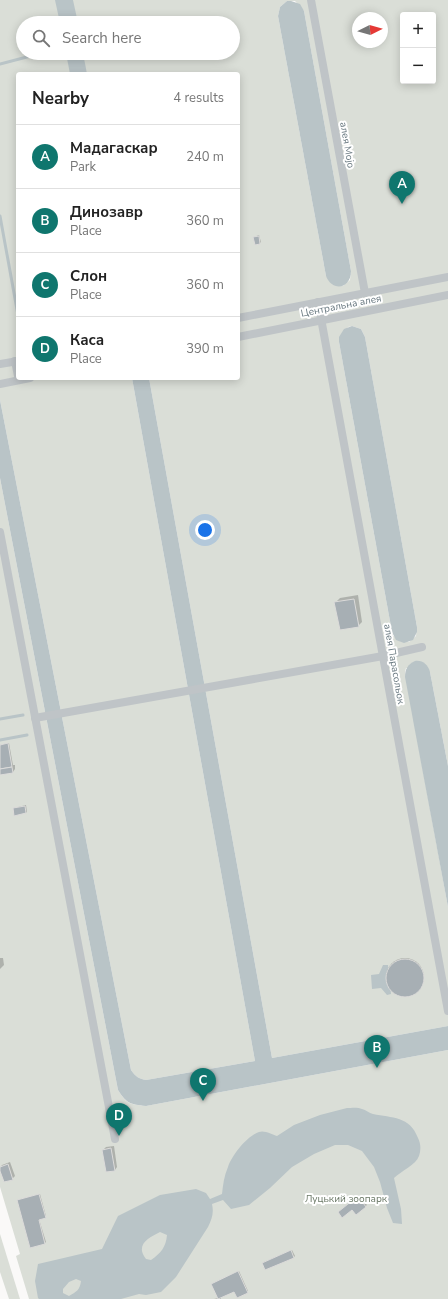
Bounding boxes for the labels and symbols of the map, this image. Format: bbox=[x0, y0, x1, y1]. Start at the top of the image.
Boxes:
north arrow bbox=[352, 12, 388, 48]
street label: алея Mojo bbox=[336, 121, 358, 170]
pin: A bbox=[389, 171, 415, 204]
street label: Центральна алея bbox=[299, 291, 383, 321]
your location bbox=[195, 520, 215, 540]
street label: алея Парасольок bbox=[380, 623, 408, 706]
pin: B bbox=[364, 1035, 390, 1068]
pin: C bbox=[190, 1068, 216, 1101]
pin: D bbox=[106, 1103, 132, 1136]
park label: Луцький зоопарк bbox=[305, 1192, 388, 1206]

